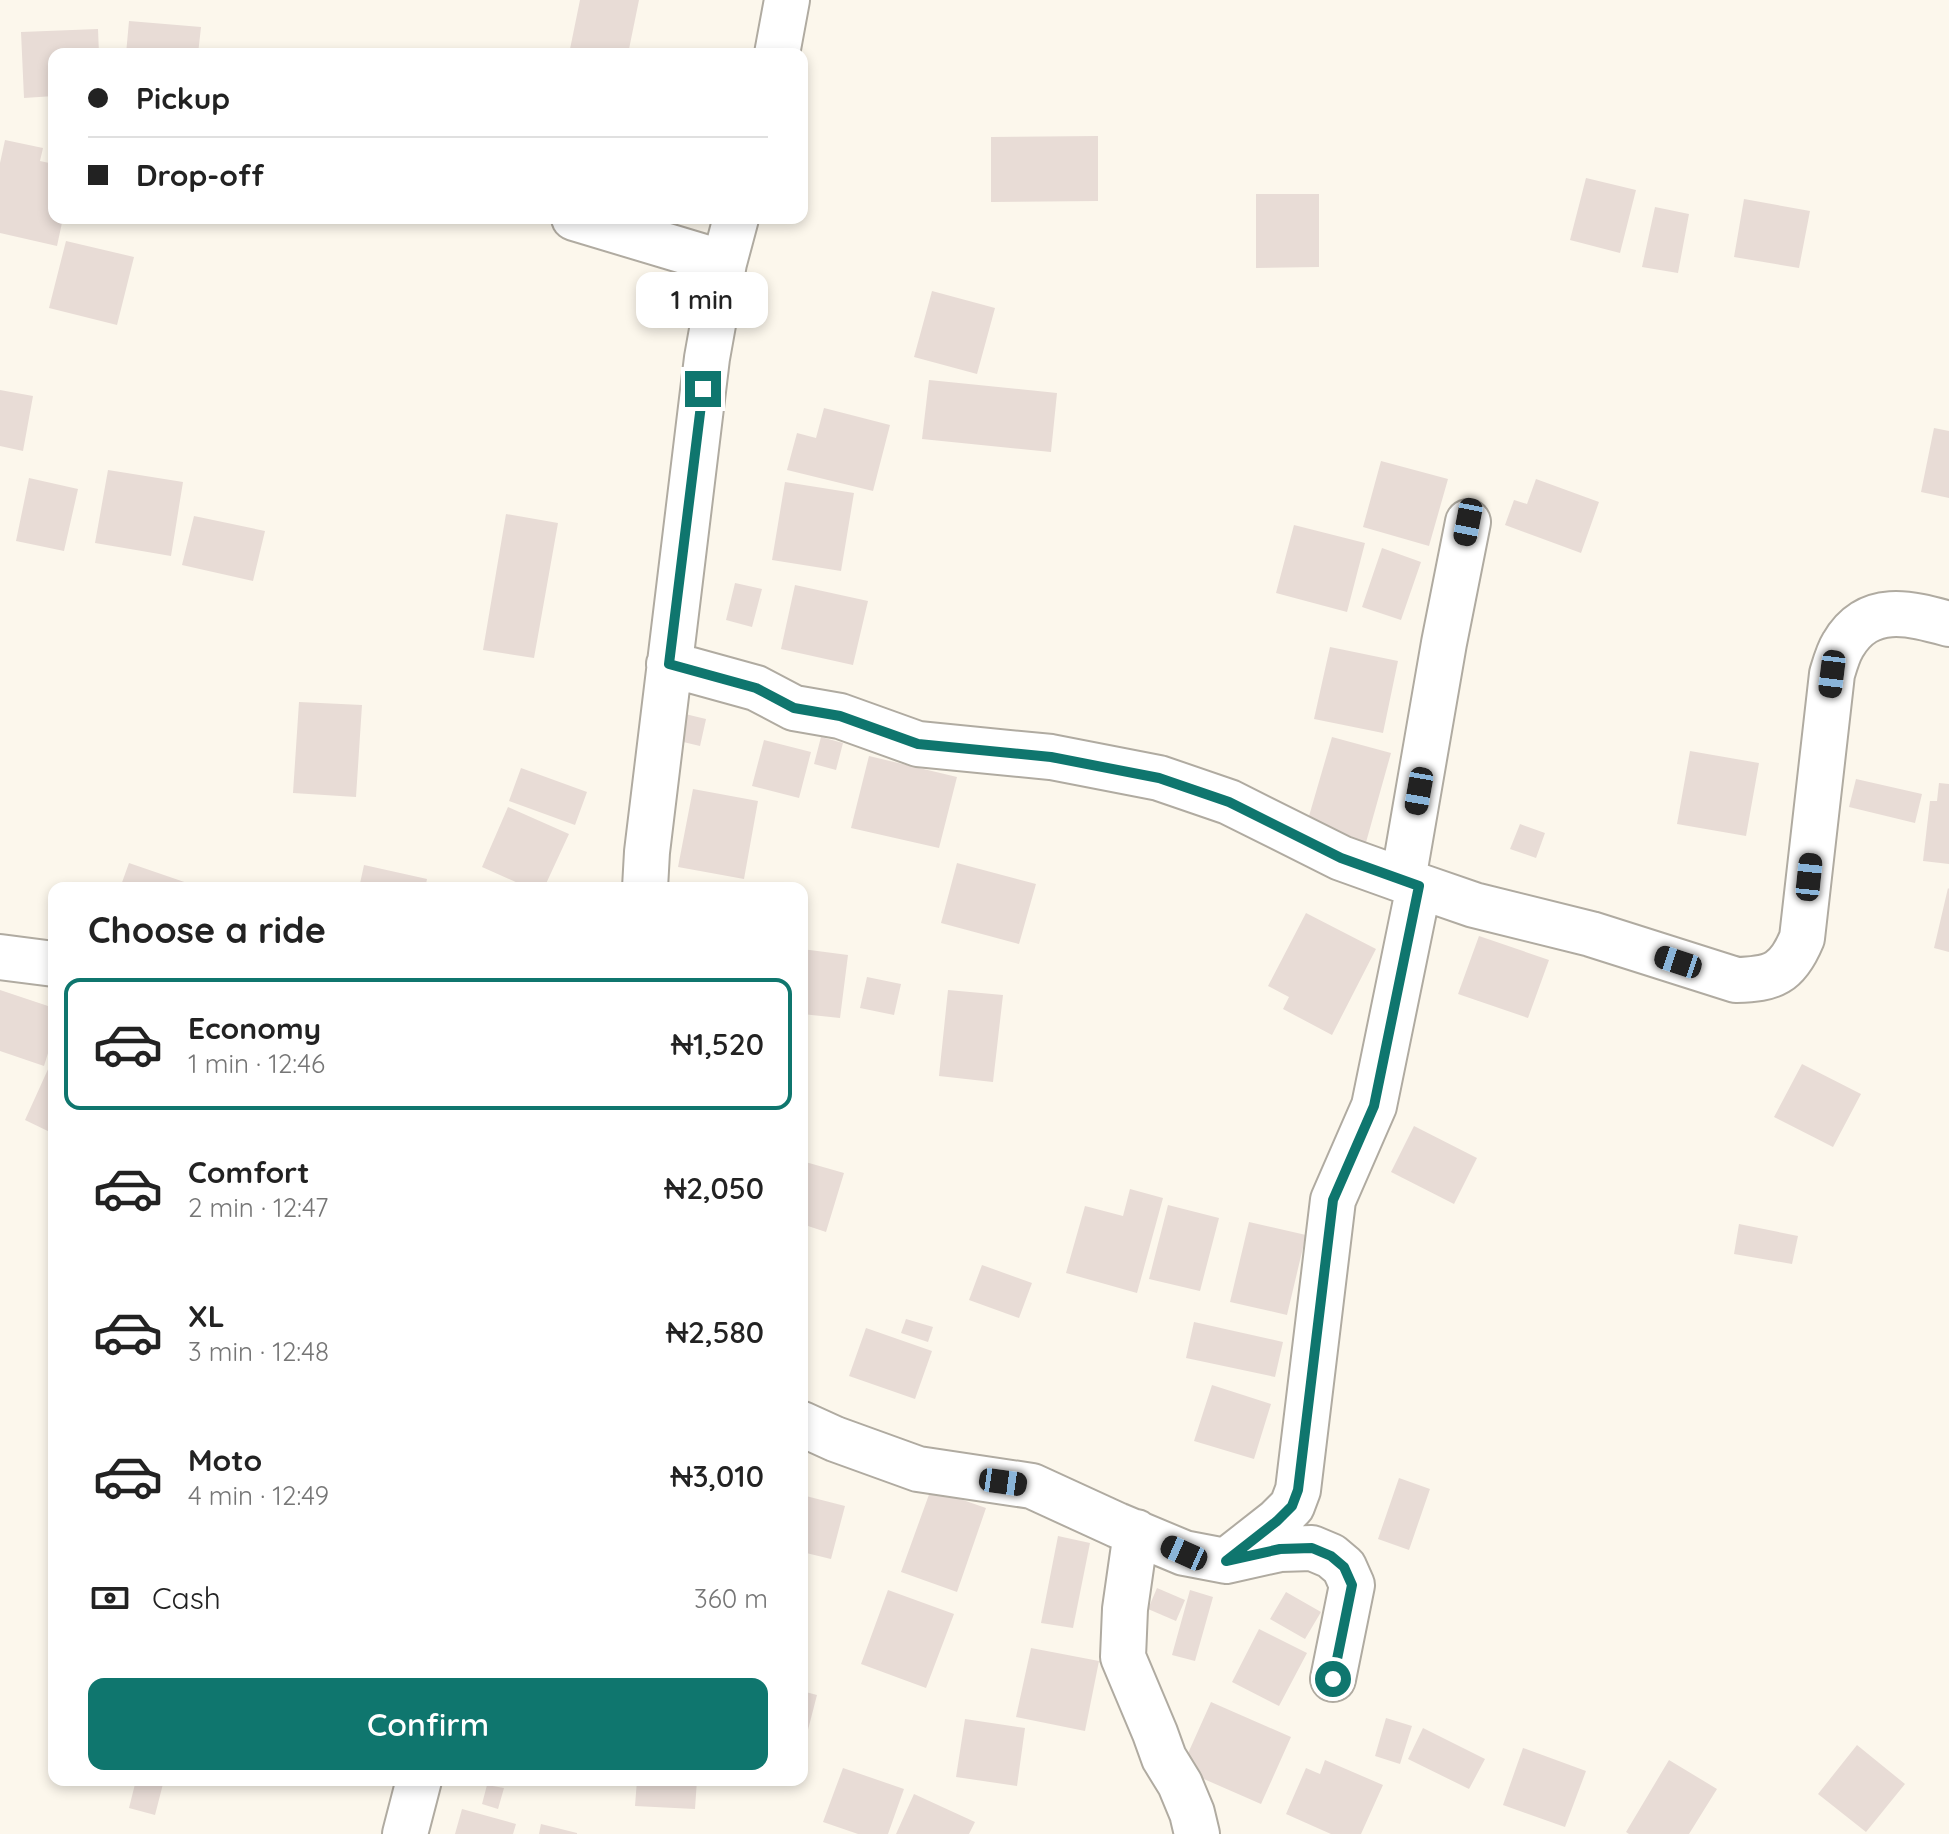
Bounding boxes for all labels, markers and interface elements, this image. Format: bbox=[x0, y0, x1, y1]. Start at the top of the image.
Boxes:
text: Pickup bbox=[136, 79, 230, 117]
text: Drop-off bbox=[136, 156, 264, 194]
callout: 1 min bbox=[637, 273, 769, 329]
text: 1 min bbox=[671, 283, 733, 316]
route end bbox=[685, 371, 721, 407]
car bbox=[1452, 496, 1484, 548]
car bbox=[1817, 649, 1847, 699]
car bbox=[1403, 765, 1435, 817]
car bbox=[1795, 852, 1823, 902]
text: Choose a ride bbox=[88, 907, 326, 952]
car bbox=[1651, 943, 1705, 981]
icon: car bbox=[92, 1008, 164, 1080]
text: Economy bbox=[188, 1009, 321, 1047]
text: ₦1,520 bbox=[671, 1025, 764, 1063]
text: 1 min · 12:46 bbox=[188, 1047, 325, 1080]
icon: car bbox=[92, 1152, 164, 1224]
text: Comfort bbox=[188, 1153, 309, 1191]
text: ₦2,050 bbox=[664, 1169, 764, 1207]
text: 2 min · 12:47 bbox=[188, 1191, 328, 1224]
icon: car bbox=[92, 1296, 164, 1368]
text: XL bbox=[188, 1297, 225, 1335]
text: ₦2,580 bbox=[666, 1313, 764, 1351]
text: 3 min · 12:48 bbox=[188, 1335, 329, 1368]
icon: car bbox=[92, 1440, 164, 1512]
text: Moto bbox=[188, 1441, 262, 1479]
text: ₦3,010 bbox=[671, 1457, 764, 1495]
car bbox=[978, 1467, 1028, 1497]
text: 4 min · 12:49 bbox=[188, 1479, 329, 1512]
car bbox=[1157, 1532, 1211, 1574]
icon: cash bbox=[88, 1576, 132, 1620]
text: Cash bbox=[152, 1579, 221, 1617]
text: 360 m bbox=[694, 1582, 768, 1615]
route start bbox=[1315, 1661, 1351, 1697]
button: Confirm bbox=[88, 1678, 768, 1770]

